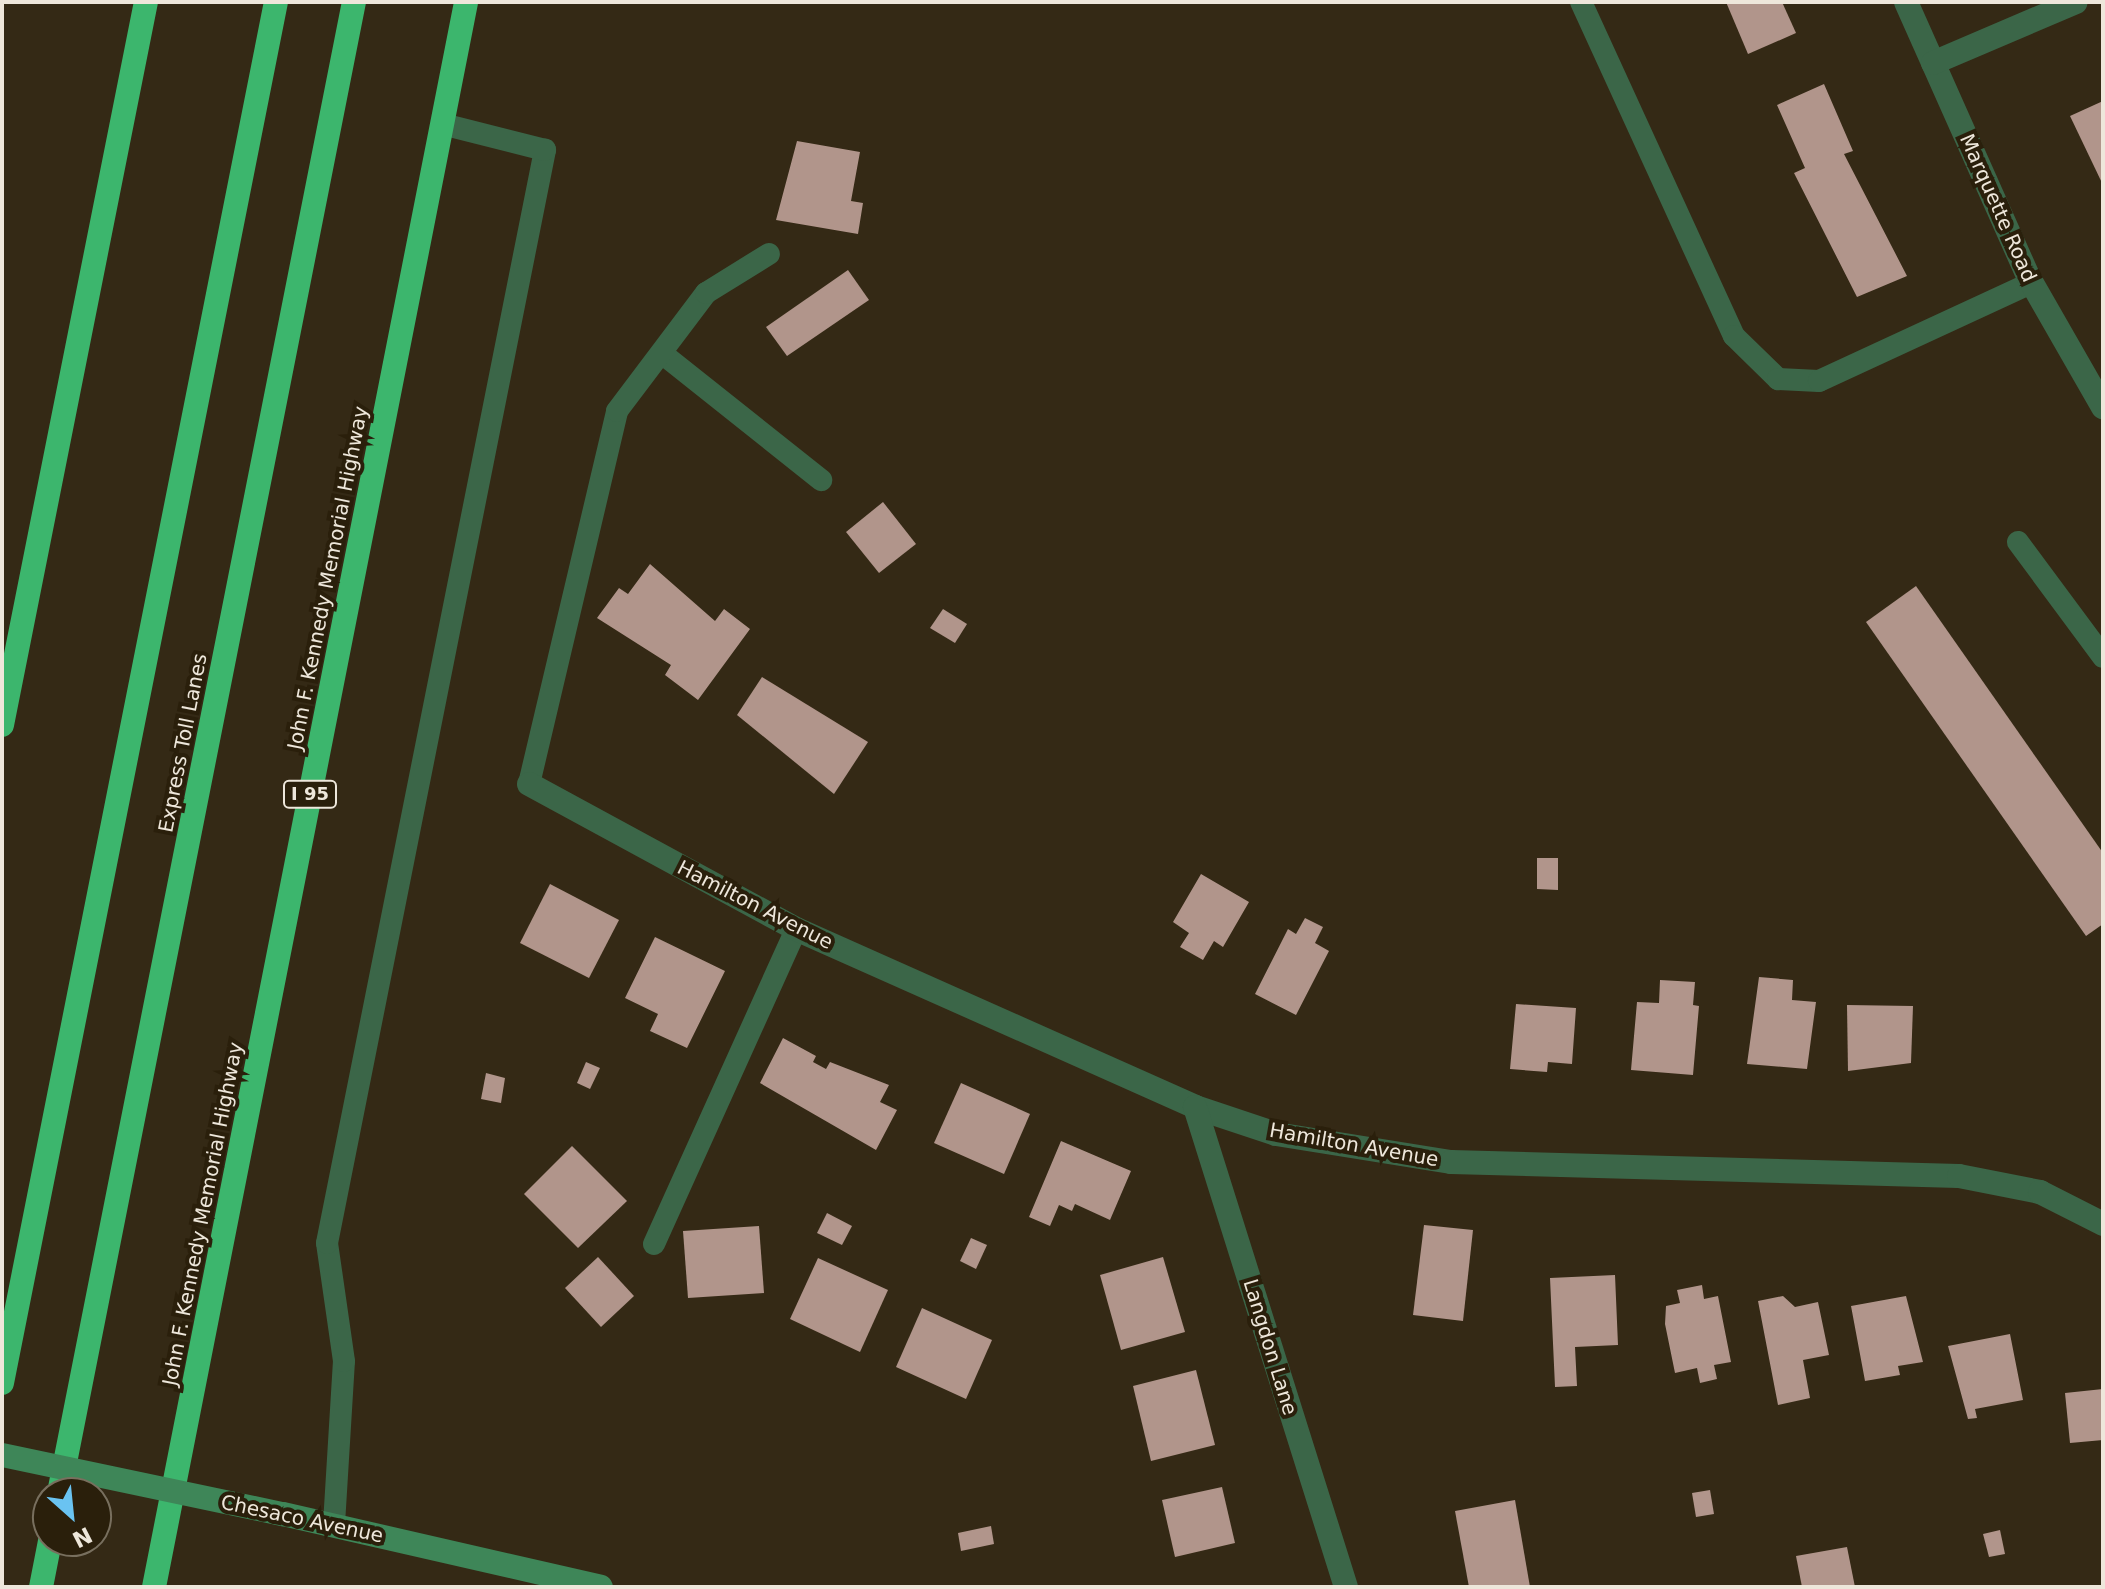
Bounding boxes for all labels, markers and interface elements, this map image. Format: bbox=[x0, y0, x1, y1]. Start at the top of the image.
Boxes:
street label: Marquette Road bbox=[1955, 130, 2041, 286]
street label: John F. Kennedy Memorial Highway bbox=[283, 404, 373, 752]
street label: Express Toll Lanes bbox=[154, 651, 212, 835]
road number: I 95 bbox=[282, 780, 338, 808]
street label: Hamilton Avenue bbox=[673, 855, 837, 955]
street label: John F. Kennedy Memorial Highway bbox=[158, 1040, 248, 1388]
street label: Hamilton Avenue bbox=[1268, 1118, 1440, 1172]
street label: Langdon Lane bbox=[1238, 1276, 1302, 1418]
north arrow bbox=[32, 1477, 112, 1557]
street label: Chesaco Avenue bbox=[219, 1490, 385, 1548]
text: N bbox=[68, 1522, 96, 1552]

